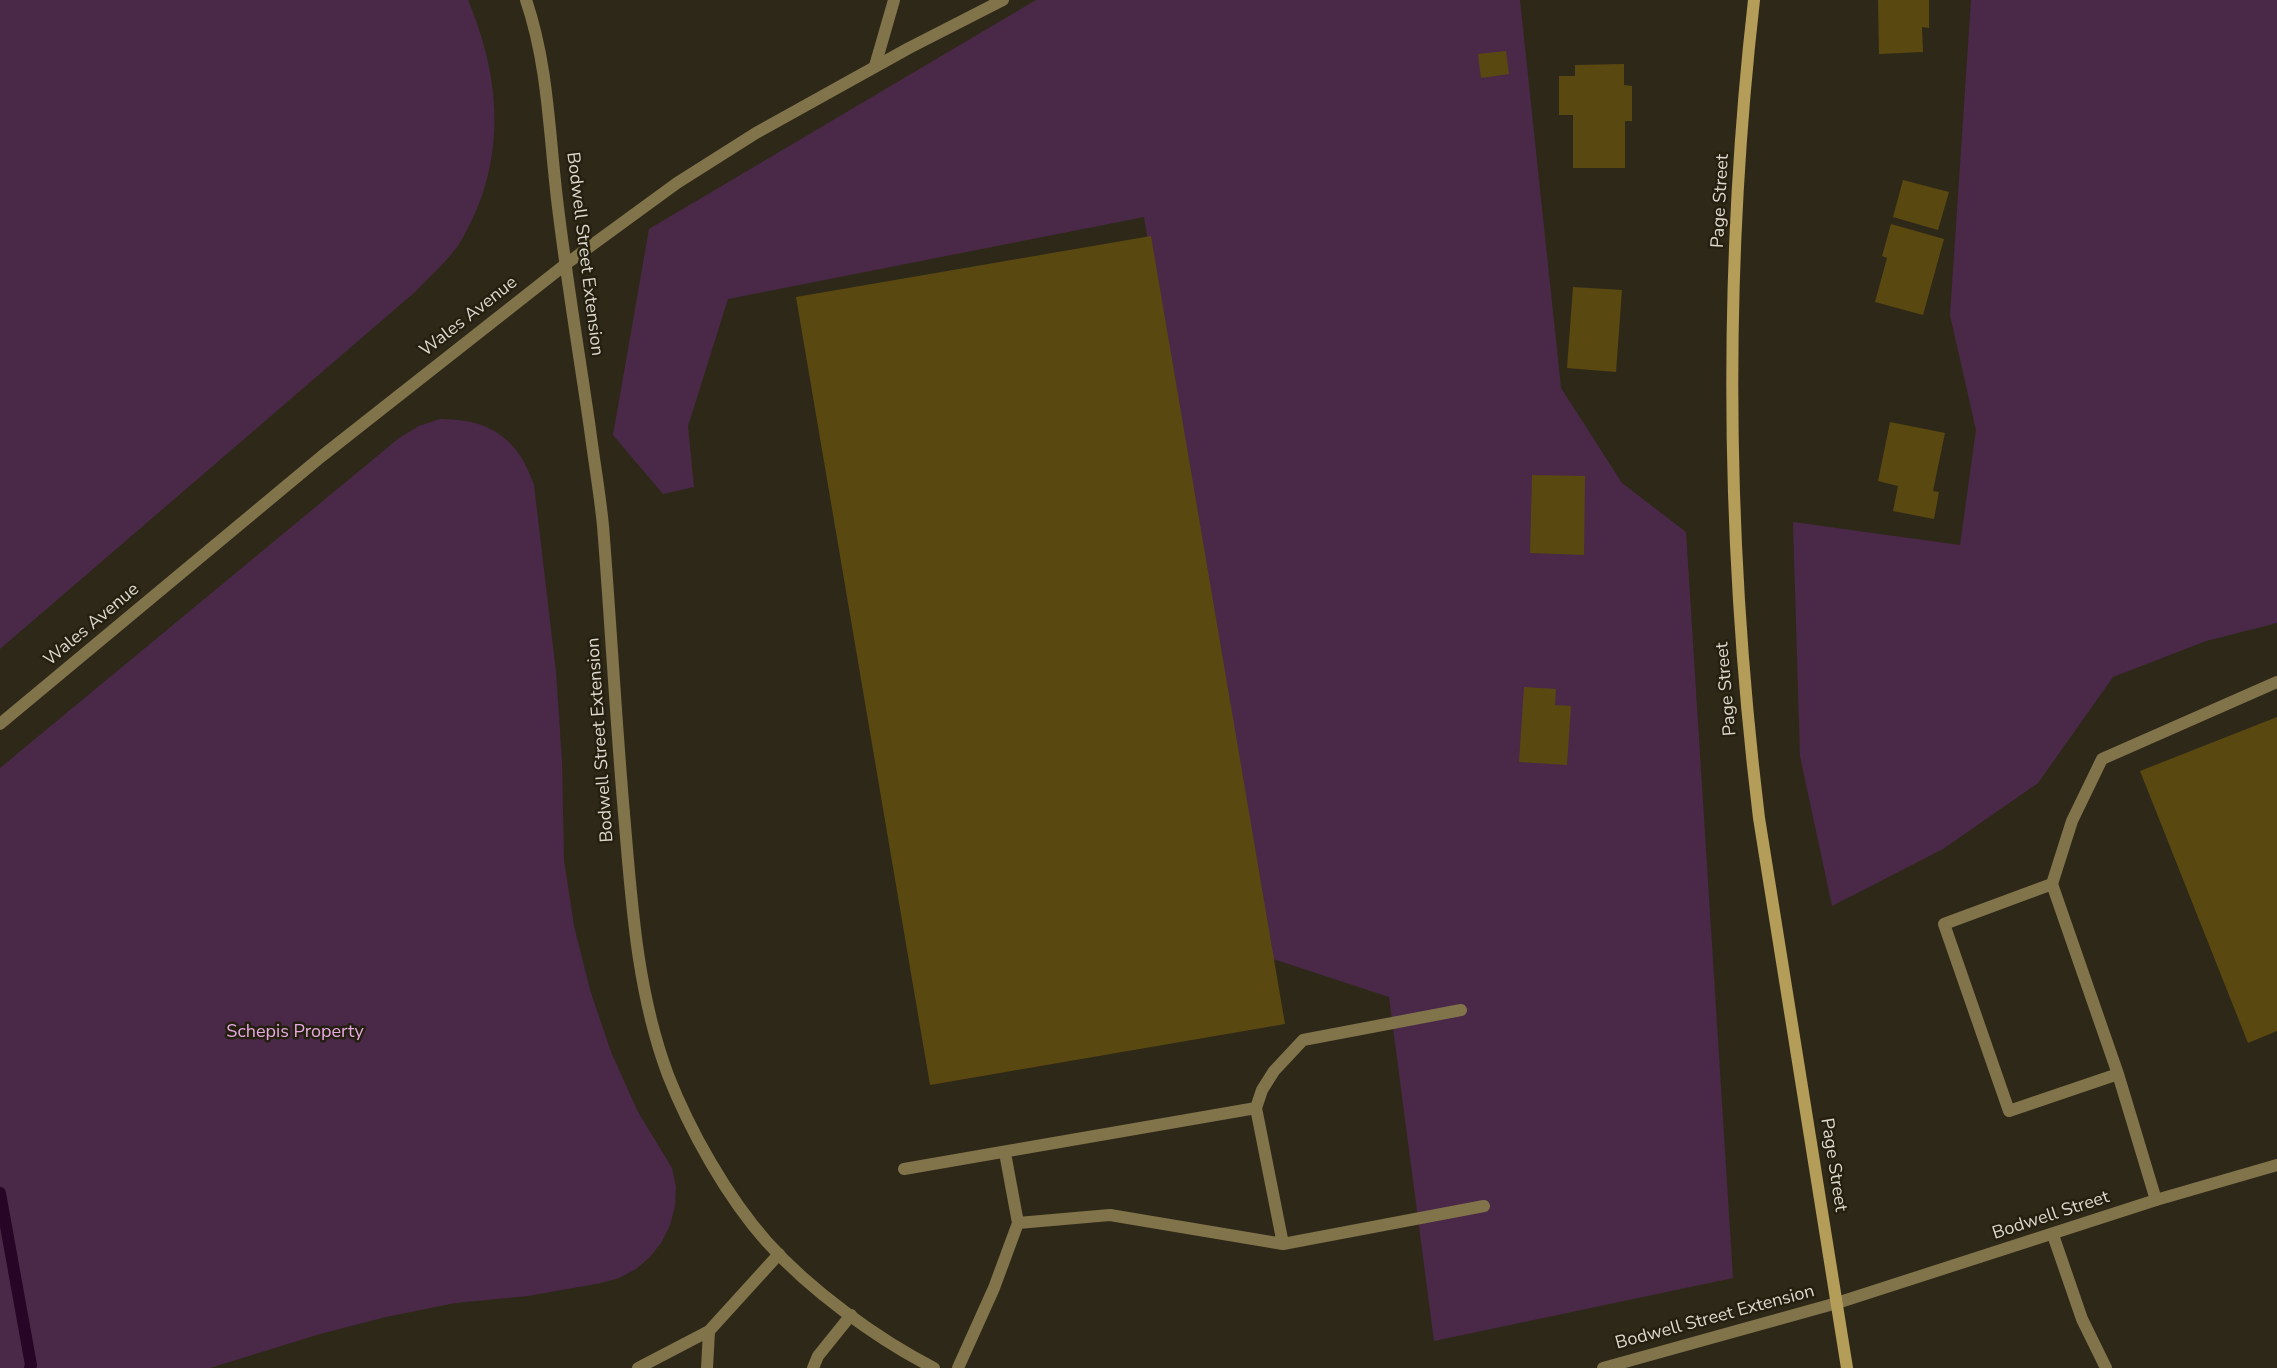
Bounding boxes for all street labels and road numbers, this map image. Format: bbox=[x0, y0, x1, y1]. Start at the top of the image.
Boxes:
street label: Bodwell Street Extension bbox=[561, 151, 607, 357]
street label: Page Street bbox=[1708, 153, 1734, 249]
street label: Wales Avenue bbox=[416, 272, 522, 362]
street label: Wales Avenue bbox=[40, 579, 144, 671]
street label: Bodwell Street Extension bbox=[583, 637, 619, 843]
street label: Page Street bbox=[1712, 641, 1742, 737]
street label: Page Street bbox=[1815, 1117, 1851, 1213]
street label: Bodwell Street bbox=[1990, 1187, 2112, 1245]
street label: Bodwell Street Extension bbox=[1613, 1281, 1817, 1355]

